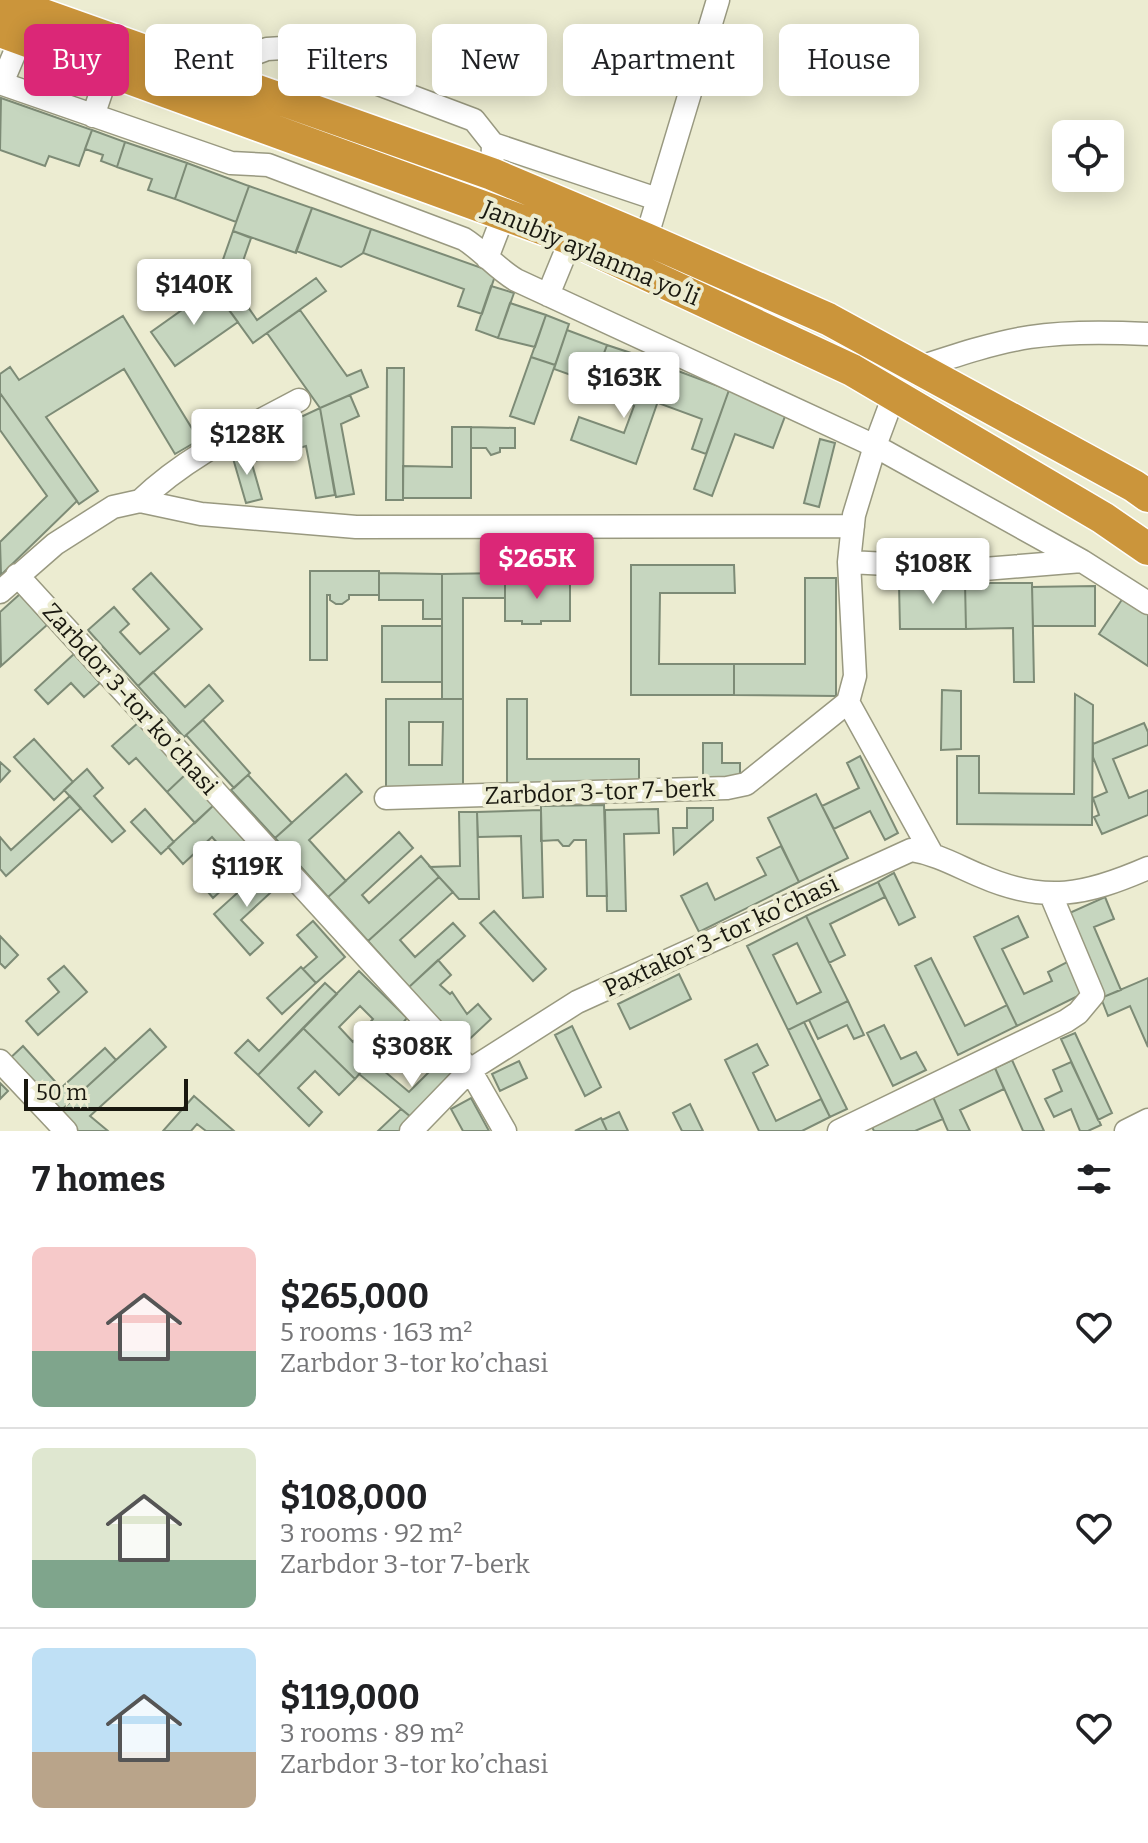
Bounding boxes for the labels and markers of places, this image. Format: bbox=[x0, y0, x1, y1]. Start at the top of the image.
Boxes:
pin: $140K bbox=[138, 259, 250, 327]
pin: $163K bbox=[568, 352, 680, 420]
pin: $128K bbox=[191, 409, 303, 477]
pin: $265K bbox=[481, 533, 593, 601]
pin: $108K bbox=[877, 538, 989, 606]
pin: $119K bbox=[191, 841, 303, 909]
pin: $308K bbox=[356, 1021, 468, 1089]

